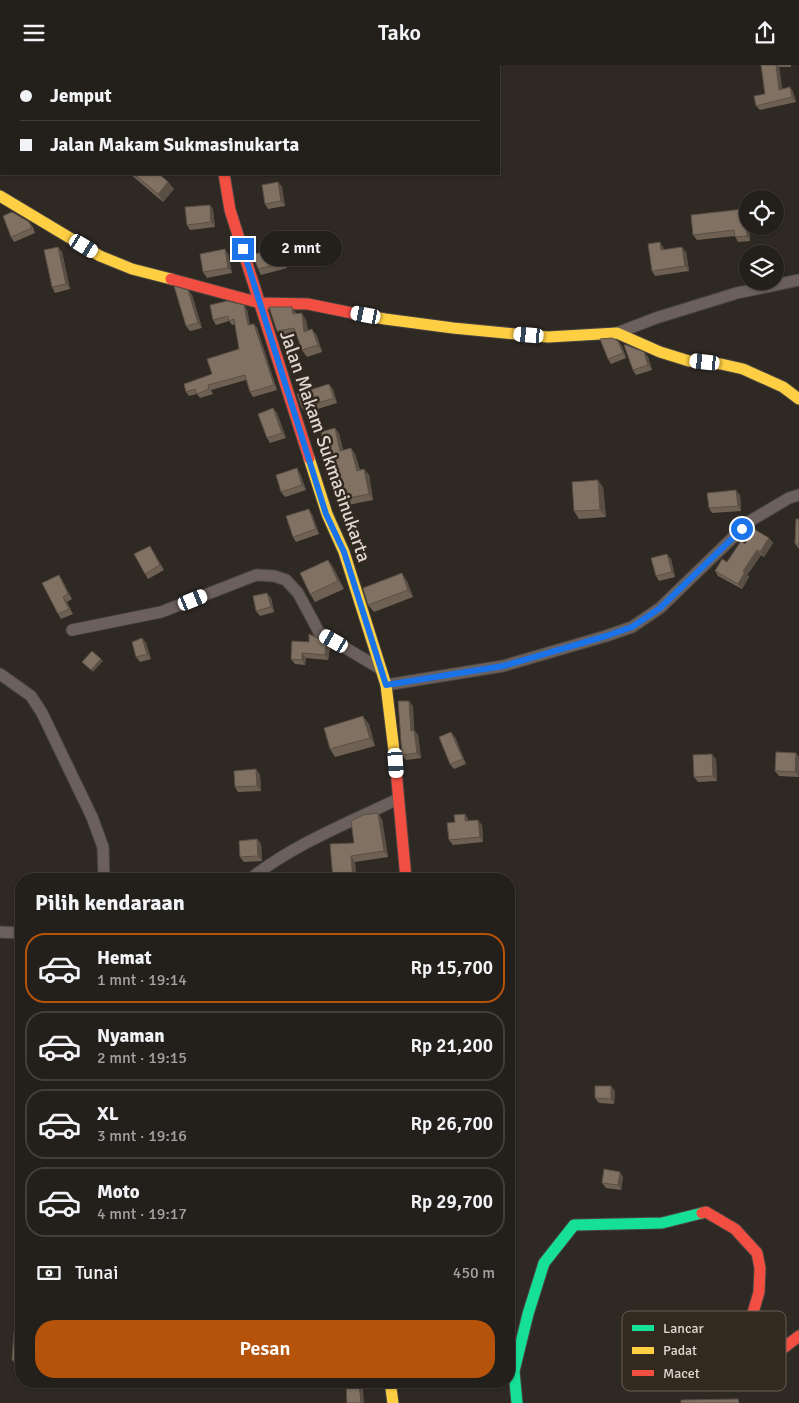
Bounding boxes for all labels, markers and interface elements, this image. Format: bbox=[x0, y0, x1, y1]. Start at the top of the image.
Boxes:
icon: menu bbox=[20, 19, 48, 47]
text: Tako bbox=[378, 19, 421, 46]
icon: share bbox=[751, 19, 779, 47]
text: Jemput bbox=[50, 84, 112, 108]
text: Jalan Makam Sukmasinukarta bbox=[50, 133, 299, 157]
map controls bbox=[739, 190, 784, 290]
button: locate bbox=[739, 190, 784, 235]
callout: 2 mnt bbox=[260, 231, 343, 267]
car bbox=[67, 232, 100, 260]
route end bbox=[232, 238, 254, 260]
text: 2 mnt bbox=[281, 238, 321, 258]
button: layers bbox=[739, 245, 784, 290]
car bbox=[349, 305, 382, 325]
car bbox=[513, 326, 544, 344]
street label: Jalan Makam Sukmasinukarta bbox=[274, 327, 376, 565]
car bbox=[689, 353, 720, 371]
route start bbox=[731, 518, 753, 540]
car bbox=[176, 587, 209, 613]
car bbox=[317, 627, 350, 655]
car bbox=[387, 748, 404, 778]
text: Pilih kendaraan bbox=[35, 889, 185, 916]
icon: car bbox=[37, 946, 82, 991]
text: Hemat bbox=[97, 946, 152, 970]
text: Rp 15,700 bbox=[410, 956, 493, 980]
text: 1 mnt · 19:14 bbox=[97, 970, 187, 990]
icon: car bbox=[37, 1024, 82, 1069]
text: Nyaman bbox=[97, 1024, 165, 1048]
text: Rp 21,200 bbox=[410, 1034, 493, 1058]
text: 2 mnt · 19:15 bbox=[97, 1048, 187, 1068]
icon: car bbox=[37, 1102, 82, 1147]
text: XL bbox=[97, 1102, 119, 1126]
text: Rp 26,700 bbox=[410, 1112, 493, 1136]
text: 3 mnt · 19:16 bbox=[97, 1126, 187, 1146]
icon: car bbox=[37, 1180, 82, 1225]
text: Moto bbox=[97, 1180, 140, 1204]
text: Rp 29,700 bbox=[410, 1190, 493, 1214]
text: 4 mnt · 19:17 bbox=[97, 1204, 187, 1224]
icon: cash bbox=[35, 1259, 63, 1287]
text: Tunai bbox=[75, 1261, 118, 1285]
text: 450 m bbox=[453, 1263, 495, 1283]
legend bbox=[622, 1311, 786, 1391]
button: Pesan bbox=[35, 1320, 495, 1378]
text: Lancar bbox=[663, 1320, 705, 1337]
text: Padat bbox=[663, 1342, 697, 1359]
text: Macet bbox=[663, 1365, 700, 1382]

